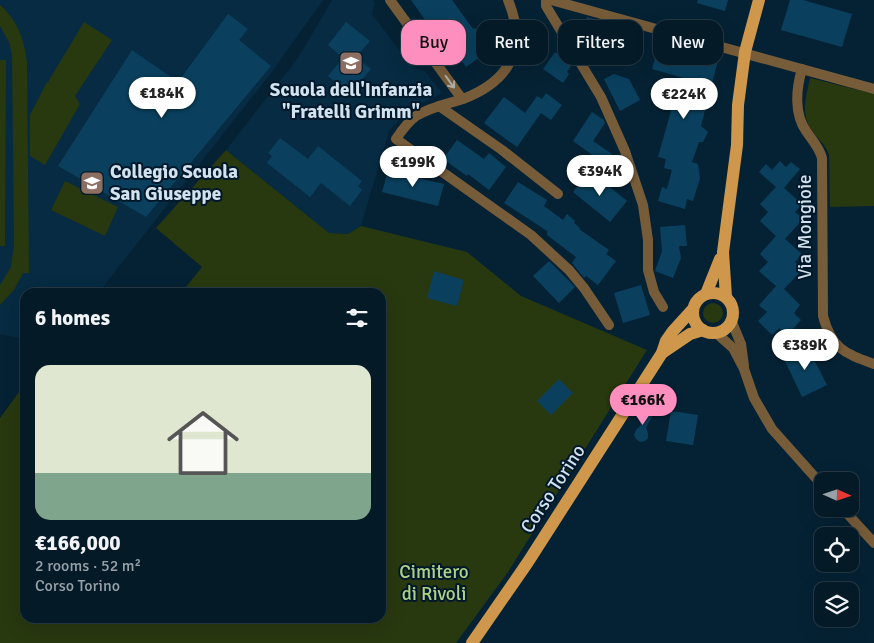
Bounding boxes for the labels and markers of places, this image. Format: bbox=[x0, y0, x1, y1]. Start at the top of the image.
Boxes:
school or university icon: Scuola dell'Infanzia "Fratelli Grimm" bbox=[338, 50, 364, 76]
pin: €184K bbox=[127, 76, 197, 119]
place label: Scuola dell'Infanzia "Fratelli Grimm" bbox=[270, 78, 432, 124]
pin: €224K bbox=[649, 78, 719, 120]
pin: €199K bbox=[378, 146, 448, 188]
pin: €394K bbox=[565, 154, 635, 197]
place label: Collegio Scuola San Giuseppe bbox=[110, 160, 238, 206]
school or university icon: Collegio Scuola San Giuseppe bbox=[79, 170, 105, 196]
pin: €389K bbox=[770, 328, 840, 371]
pin: €166K bbox=[608, 384, 678, 426]

